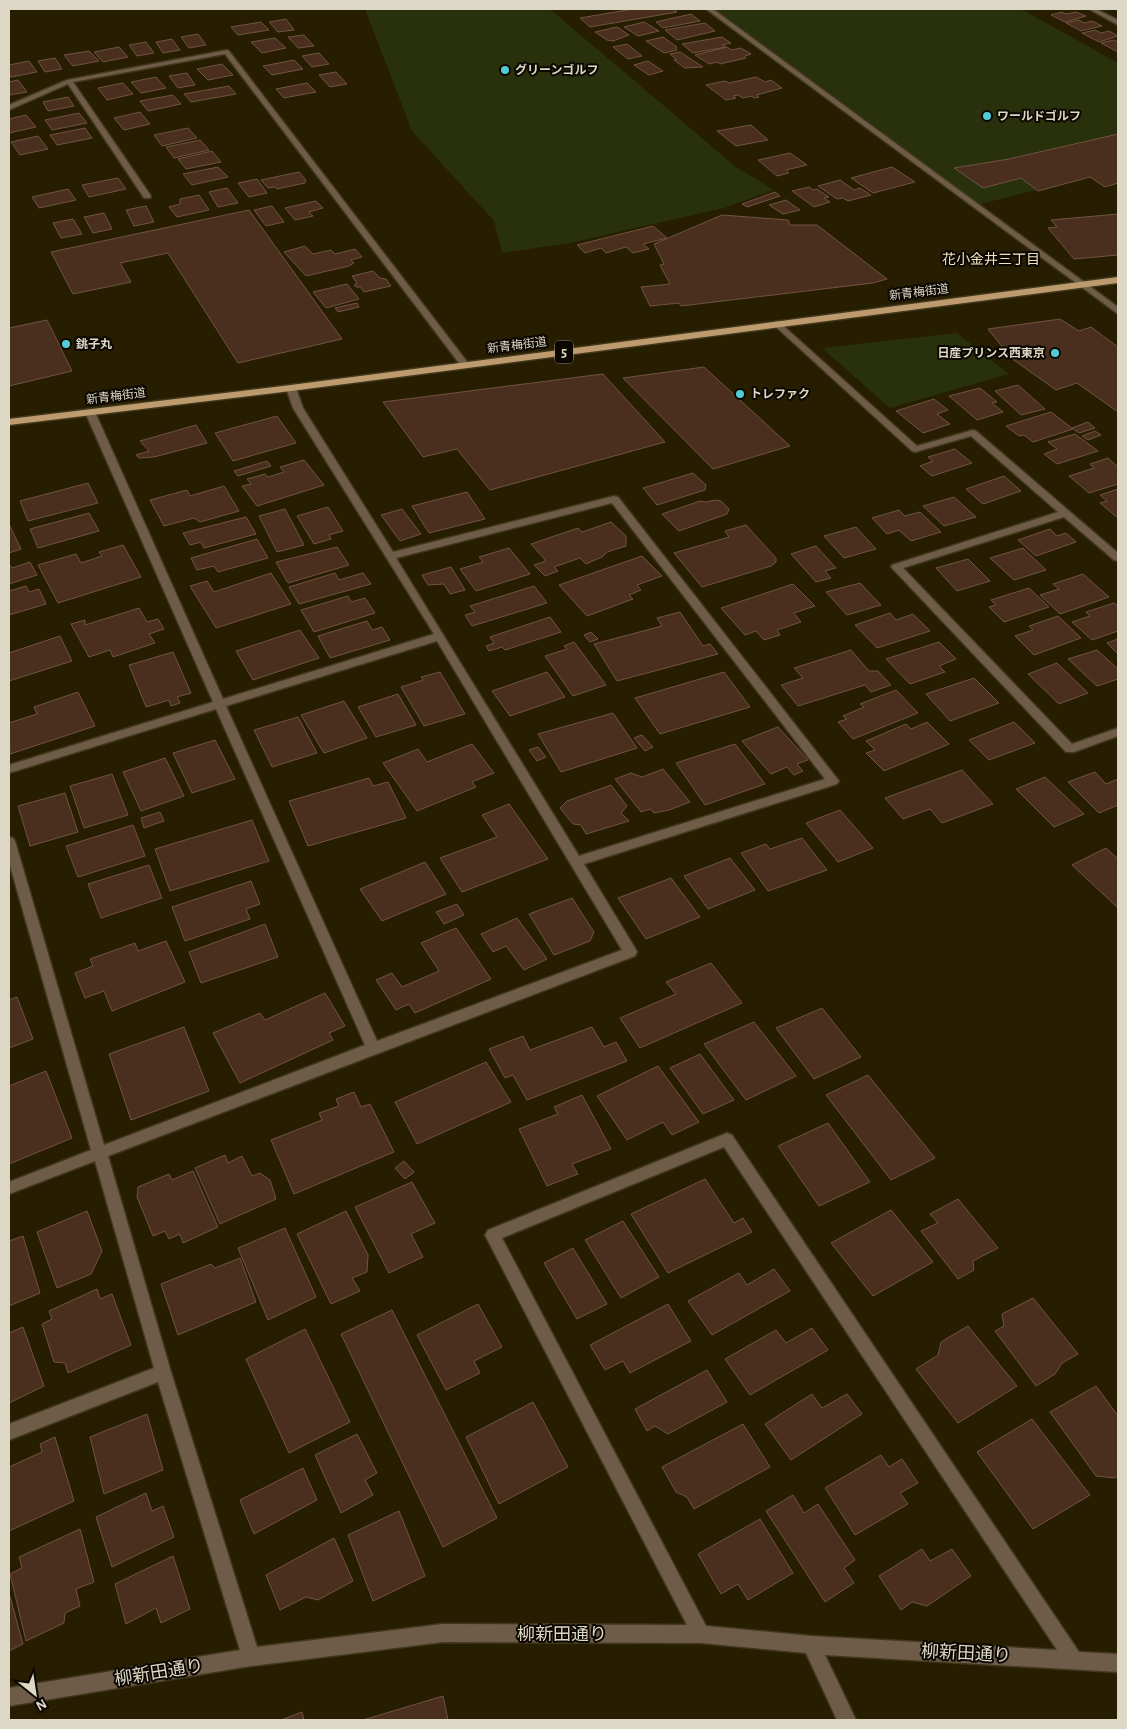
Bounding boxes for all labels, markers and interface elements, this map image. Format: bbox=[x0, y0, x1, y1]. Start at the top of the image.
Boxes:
place label: グリーンゴルフ bbox=[515, 63, 598, 76]
marker: グリーンゴルフ bbox=[499, 64, 511, 76]
place label: ワールドゴルフ bbox=[997, 109, 1081, 122]
marker: ワールドゴルフ bbox=[981, 110, 993, 122]
district label: 花小金井三丁目 bbox=[942, 251, 1040, 267]
street label: 新青梅街道 bbox=[888, 281, 950, 302]
street label: 新青梅街道 bbox=[486, 334, 548, 355]
marker: 銚子丸 bbox=[60, 338, 72, 350]
place label: 銚子丸 bbox=[75, 338, 112, 350]
road number: 5 bbox=[555, 341, 573, 364]
place label: 日産プリンス西東京 bbox=[937, 347, 1045, 359]
marker: 日産プリンス西東京 bbox=[1049, 347, 1061, 359]
street label: 新青梅街道 bbox=[85, 385, 147, 406]
marker: トレファク bbox=[734, 388, 746, 400]
place label: トレファク bbox=[750, 388, 810, 400]
street label: 柳新田通り bbox=[517, 1625, 607, 1644]
street label: 柳新田通り bbox=[921, 1642, 1011, 1665]
street label: 柳新田通り bbox=[113, 1656, 205, 1689]
north arrow bbox=[10, 1669, 60, 1719]
text: N bbox=[33, 1696, 49, 1713]

